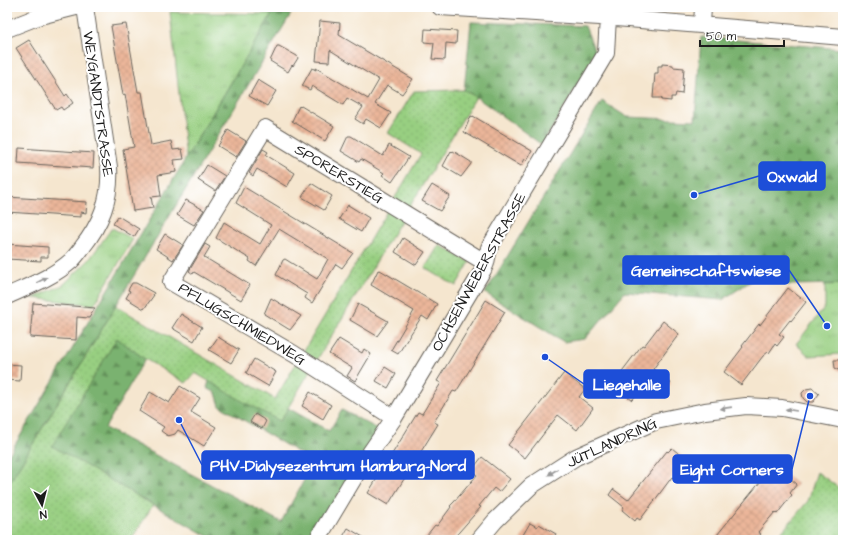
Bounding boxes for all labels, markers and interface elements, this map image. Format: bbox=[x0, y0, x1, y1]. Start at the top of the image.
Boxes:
scale bar bbox=[700, 22, 784, 48]
text: 50 m bbox=[706, 28, 737, 45]
street label: WEYGANDTSTRASSE bbox=[77, 30, 119, 178]
street label: SPORERSTIEG bbox=[291, 139, 388, 209]
callout: Oxwald bbox=[759, 162, 825, 190]
text: Oxwald bbox=[767, 166, 818, 188]
street label: OCHSENWEBERSTRASSE bbox=[427, 189, 531, 355]
callout: Gemeinschaftswiese bbox=[623, 256, 789, 284]
text: Gemeinschaftswiese bbox=[631, 260, 781, 282]
one-way arrow bbox=[36, 276, 48, 283]
street label: PFLUGSCHMIEDWEG bbox=[174, 278, 310, 371]
callout: Liegehalle bbox=[584, 370, 669, 398]
text: Liegehalle bbox=[593, 374, 662, 398]
one-way arrow bbox=[720, 405, 732, 411]
one-way arrow bbox=[785, 407, 797, 413]
street label: JÜTLANDRING bbox=[563, 413, 661, 473]
callout: PHV-Dialysezentrum Hamburg-Nord bbox=[202, 451, 474, 479]
text: PHV-Dialysezentrum Hamburg-Nord bbox=[210, 455, 467, 479]
callout: Eight Corners bbox=[673, 455, 792, 483]
text: Eight Corners bbox=[680, 459, 784, 483]
one-way arrow bbox=[548, 468, 558, 476]
north arrow bbox=[22, 485, 62, 525]
text: N bbox=[39, 507, 47, 522]

